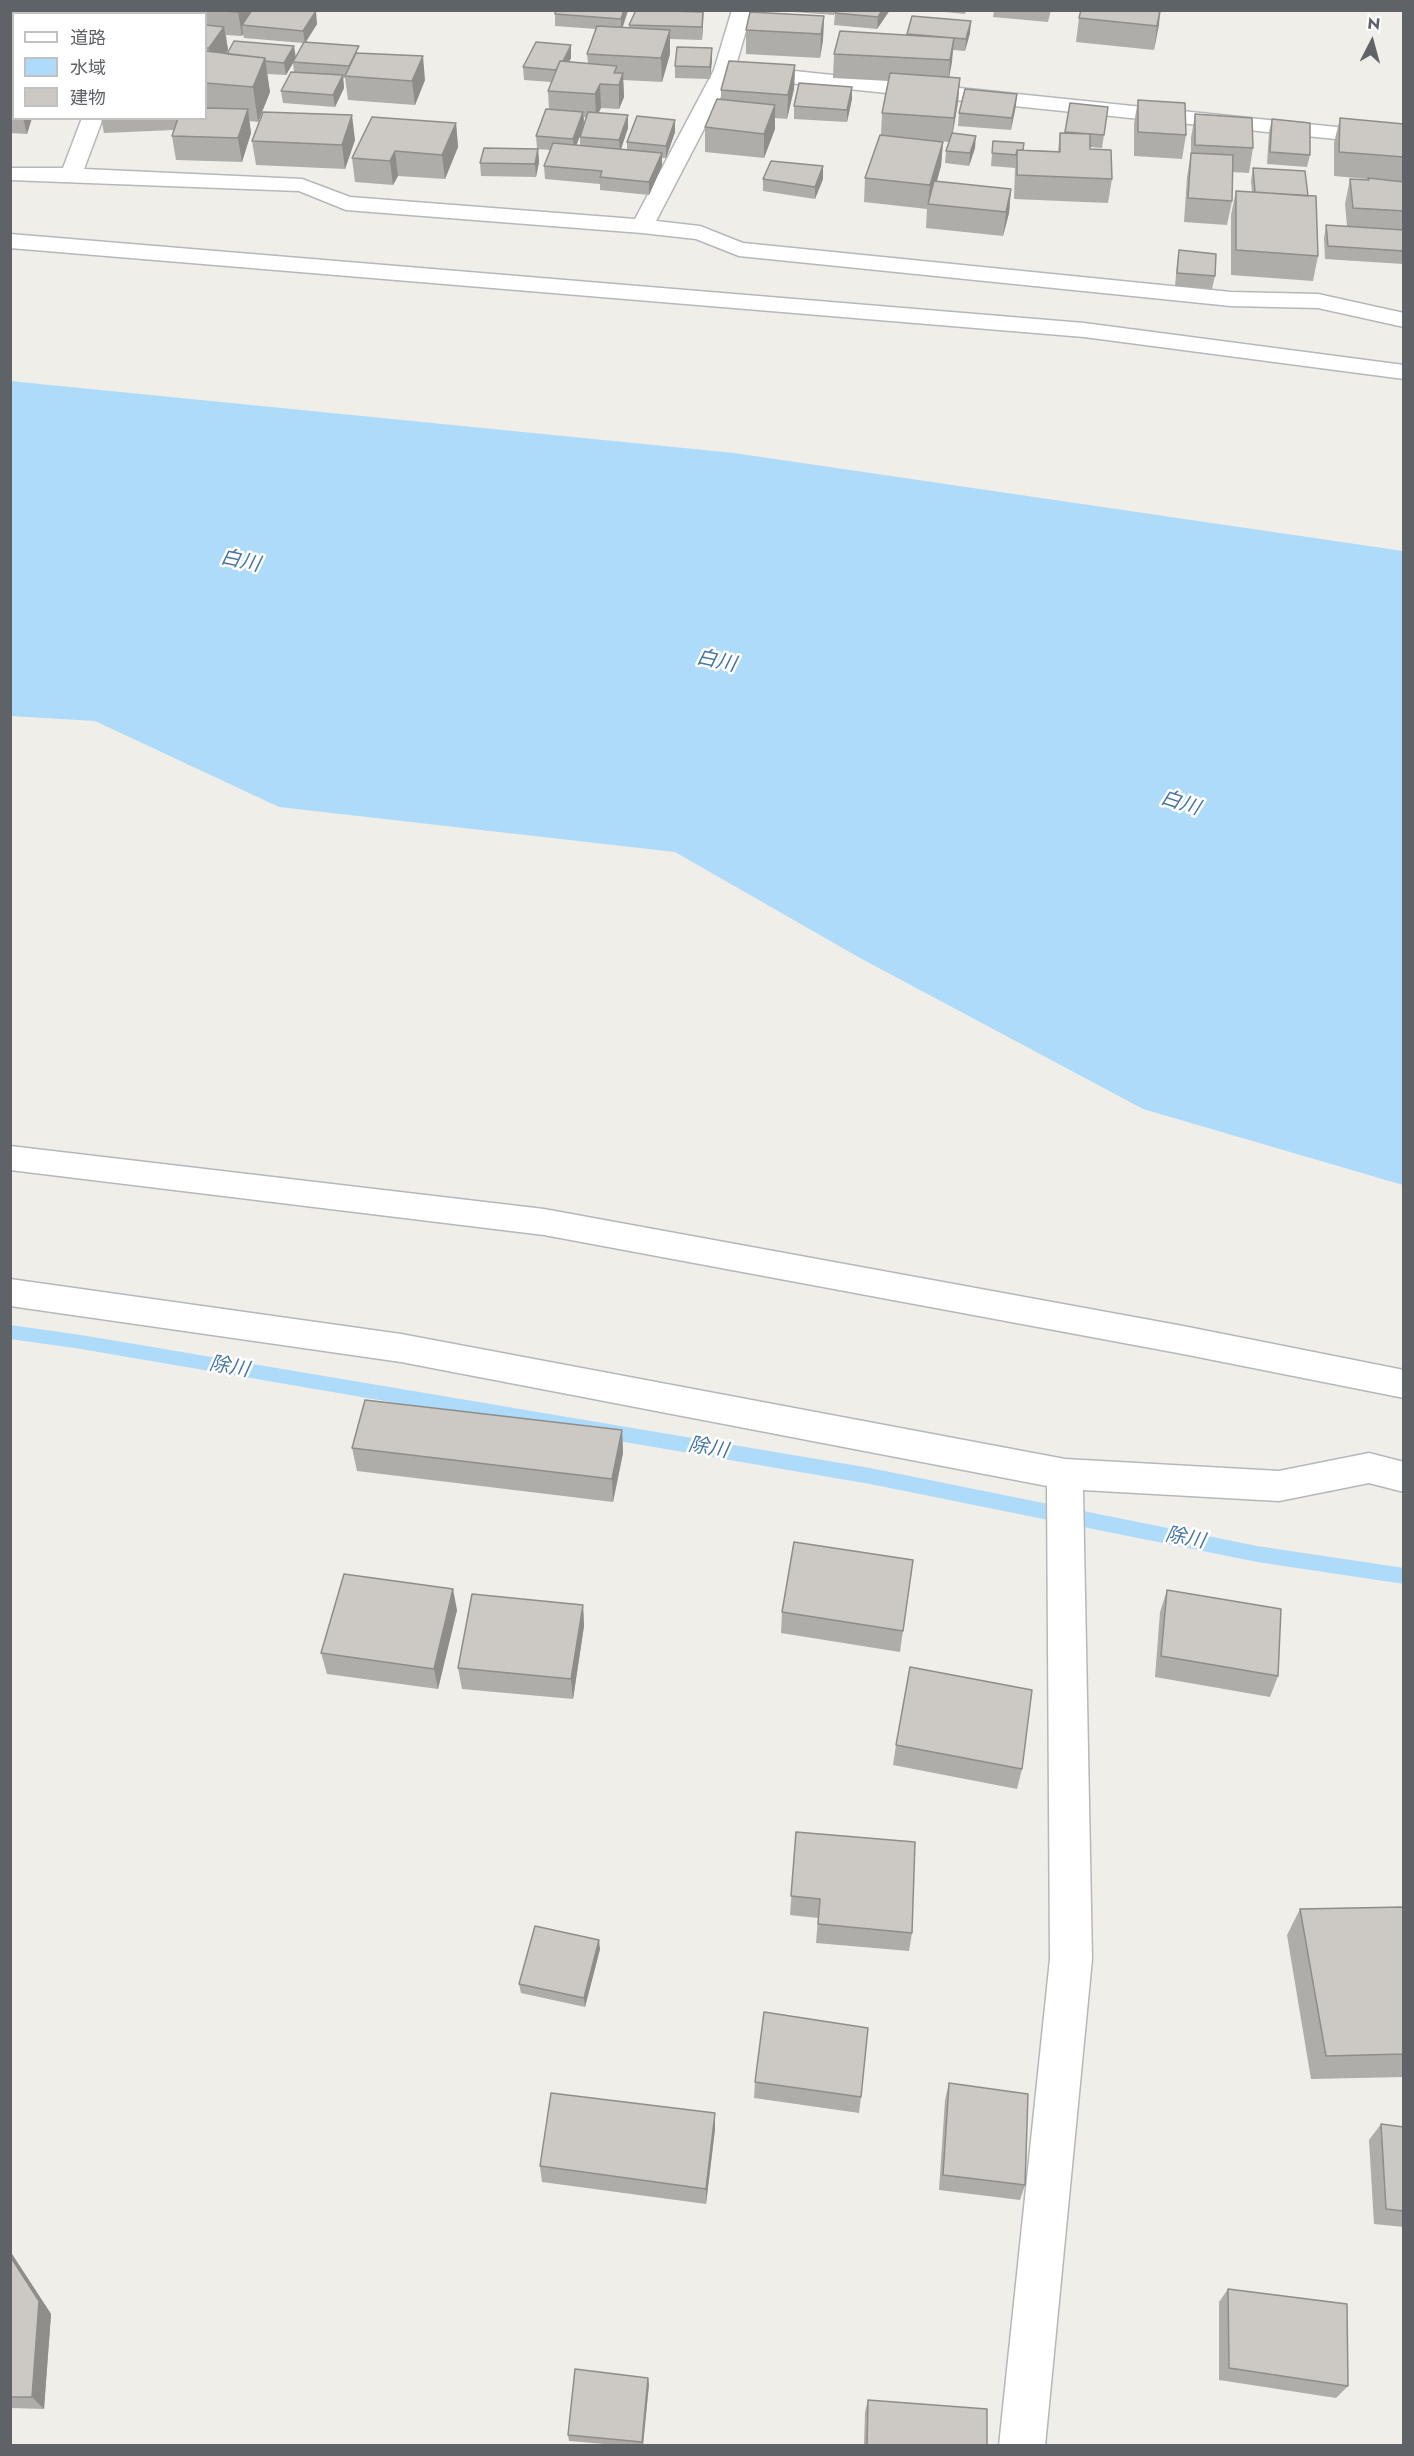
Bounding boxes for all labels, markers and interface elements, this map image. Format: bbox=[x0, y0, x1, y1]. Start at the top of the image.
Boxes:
text: N bbox=[1366, 11, 1381, 36]
legend bbox=[12, 12, 207, 120]
north arrow bbox=[1342, 12, 1402, 72]
text: 道路 bbox=[70, 25, 106, 51]
text: 水域 bbox=[70, 55, 106, 81]
text: 建物 bbox=[70, 85, 106, 111]
water label: 白川 bbox=[218, 546, 262, 578]
water label: 白川 bbox=[694, 646, 738, 678]
water label: 白川 bbox=[1157, 786, 1203, 822]
water label: 除川 bbox=[207, 1353, 251, 1383]
water label: 除川 bbox=[686, 1434, 730, 1464]
water label: 除川 bbox=[1163, 1523, 1207, 1555]

